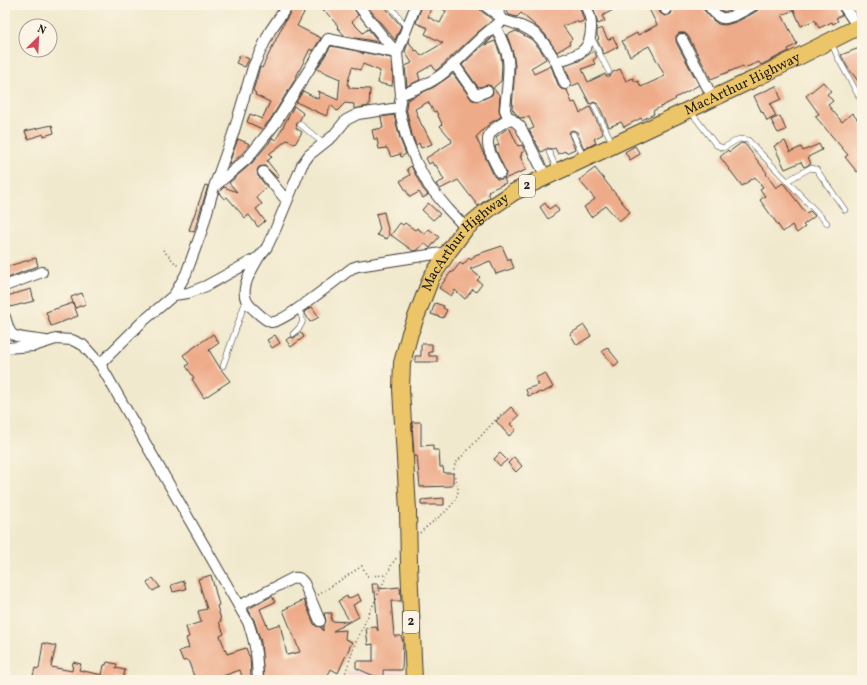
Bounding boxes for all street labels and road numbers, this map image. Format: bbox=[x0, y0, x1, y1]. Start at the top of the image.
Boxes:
street label: MacArthur Highway bbox=[681, 48, 804, 120]
road number: 2 bbox=[519, 175, 535, 197]
street label: MacArthur Highway bbox=[417, 188, 513, 294]
road number: 2 bbox=[403, 611, 419, 633]

